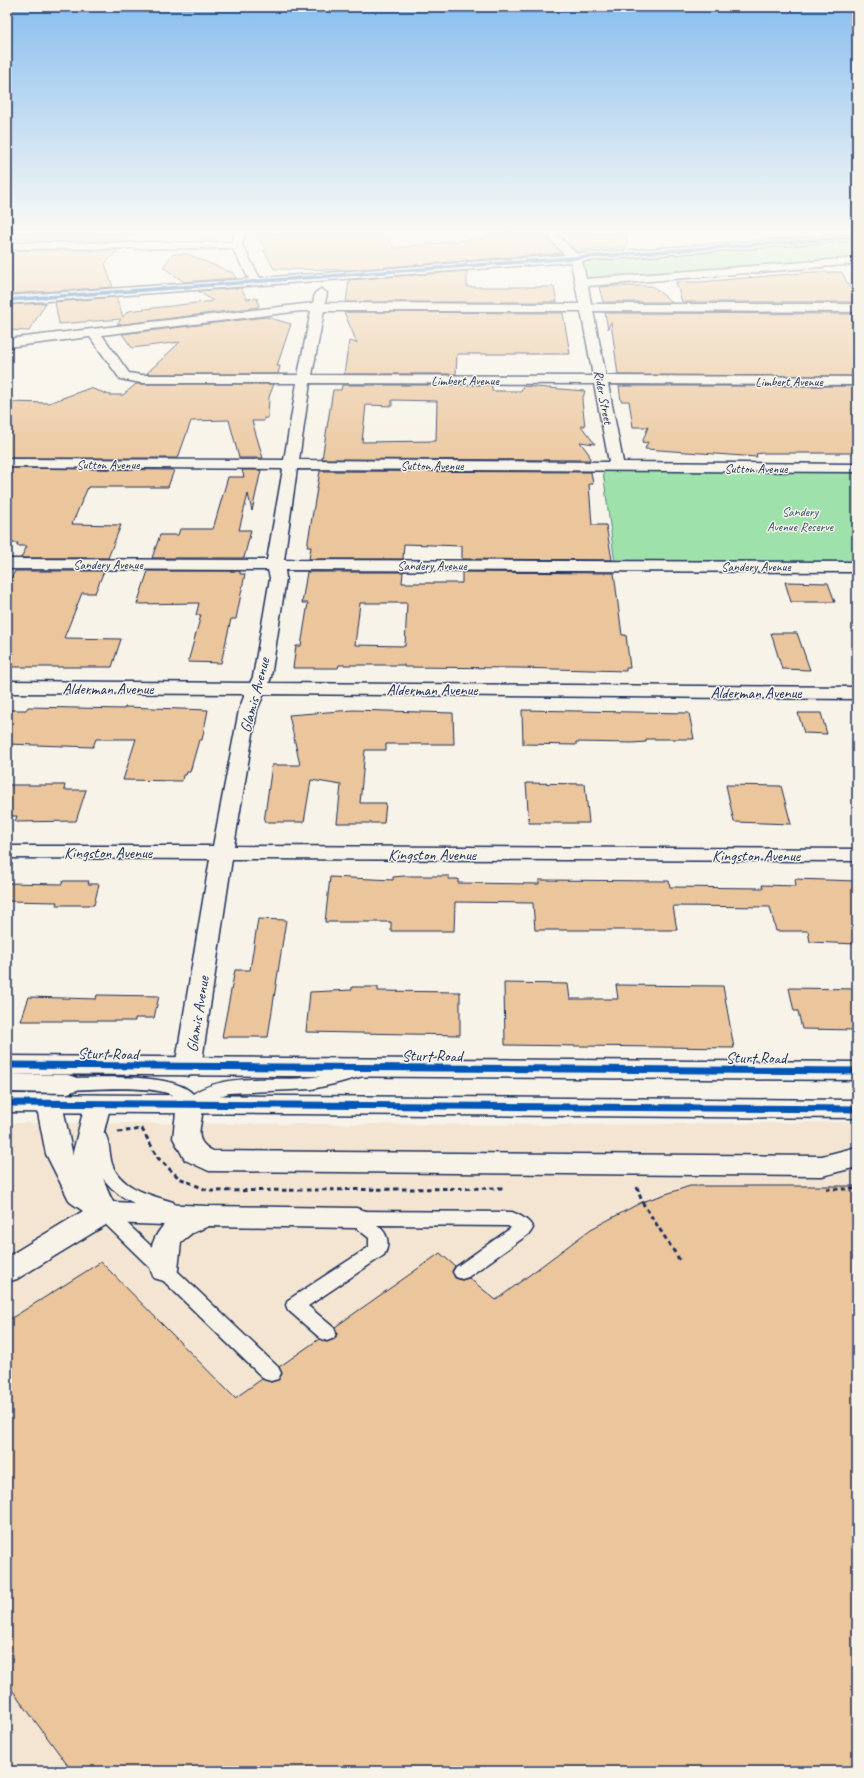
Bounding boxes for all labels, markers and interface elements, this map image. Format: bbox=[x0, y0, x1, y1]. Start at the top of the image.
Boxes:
street label: Rider Street bbox=[590, 369, 616, 427]
street label: Limbert Avenue bbox=[431, 373, 499, 389]
street label: Limbert Avenue bbox=[755, 374, 823, 390]
street label: Sutton Avenue bbox=[77, 457, 140, 473]
street label: Sutton Avenue bbox=[401, 458, 464, 474]
street label: Sutton Avenue bbox=[725, 461, 788, 477]
park label: Sandery Avenue Reserve bbox=[767, 504, 834, 535]
street label: Sandery Avenue bbox=[73, 557, 143, 573]
street label: Sandery Avenue bbox=[397, 558, 467, 574]
street label: Sandery Avenue bbox=[721, 559, 791, 575]
street label: Glamis Avenue bbox=[235, 654, 275, 735]
street label: Alderman Avenue bbox=[62, 679, 155, 699]
street label: Alderman Avenue bbox=[386, 680, 479, 700]
street label: Alderman Avenue bbox=[710, 683, 803, 703]
street label: Kingston Avenue bbox=[64, 843, 154, 863]
street label: Kingston Avenue bbox=[388, 845, 478, 865]
street label: Kingston Avenue bbox=[712, 846, 802, 866]
street label: Glamis Avenue bbox=[182, 973, 214, 1054]
street label: Sturt Road bbox=[77, 1043, 141, 1065]
street label: Sturt Road bbox=[402, 1046, 465, 1066]
street label: Sturt Road bbox=[726, 1048, 789, 1068]

